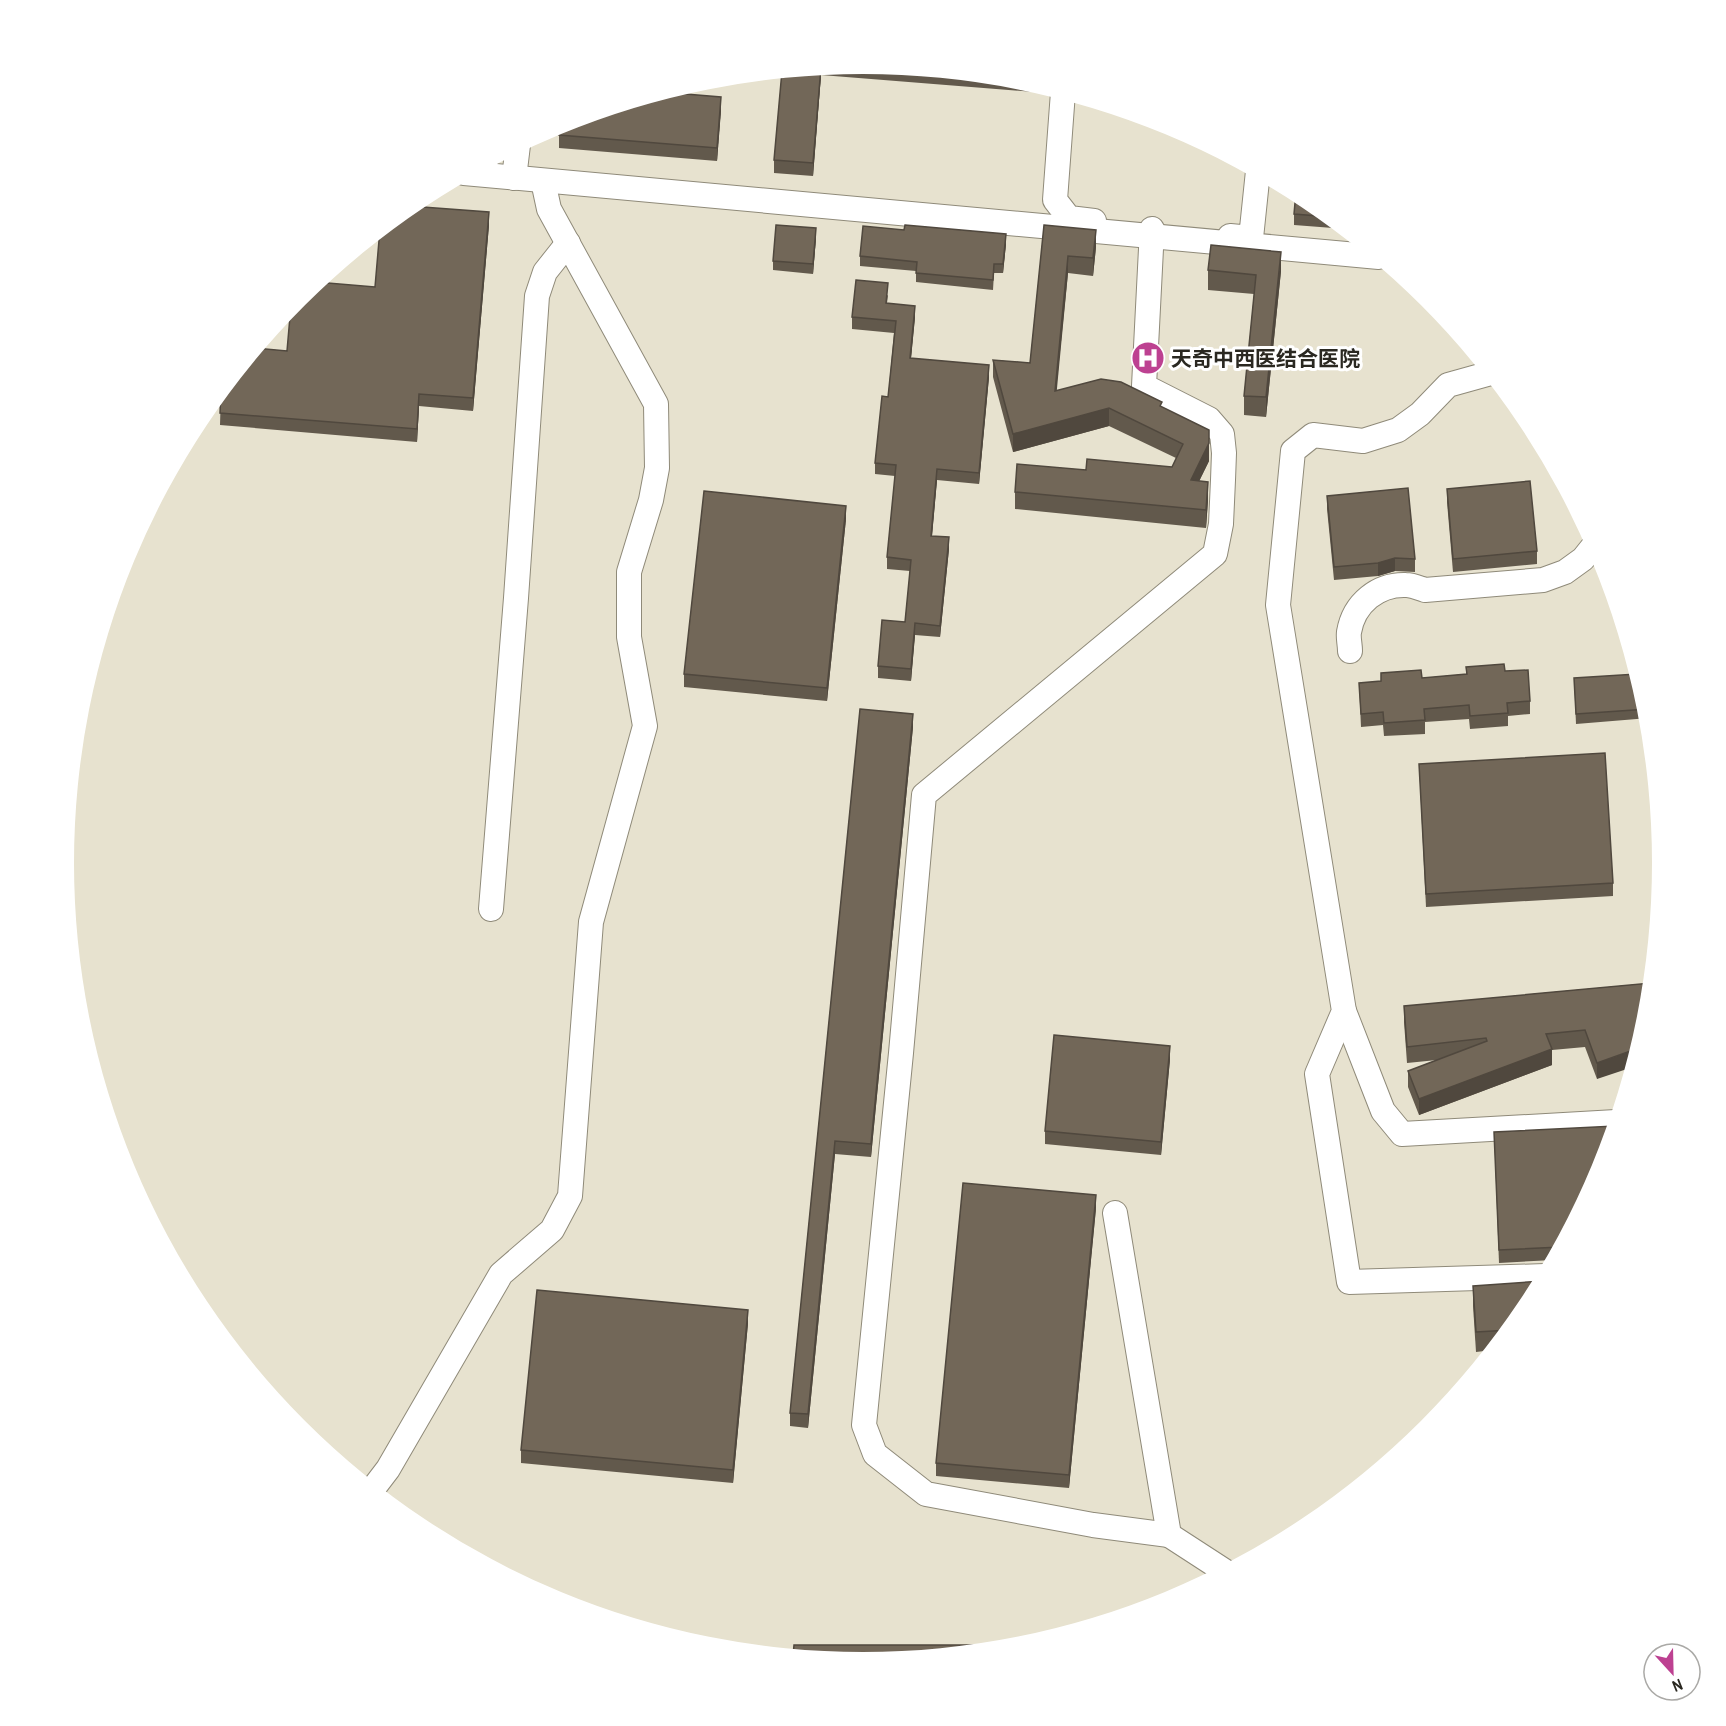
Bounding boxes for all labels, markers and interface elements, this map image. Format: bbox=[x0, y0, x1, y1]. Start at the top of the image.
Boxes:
hospital icon: 天奇中西医结合医院 bbox=[1130, 340, 1166, 376]
place label: 天奇中西医结合医院 bbox=[1171, 344, 1360, 373]
north arrow bbox=[1642, 1642, 1702, 1702]
text: N bbox=[1669, 1674, 1686, 1698]

